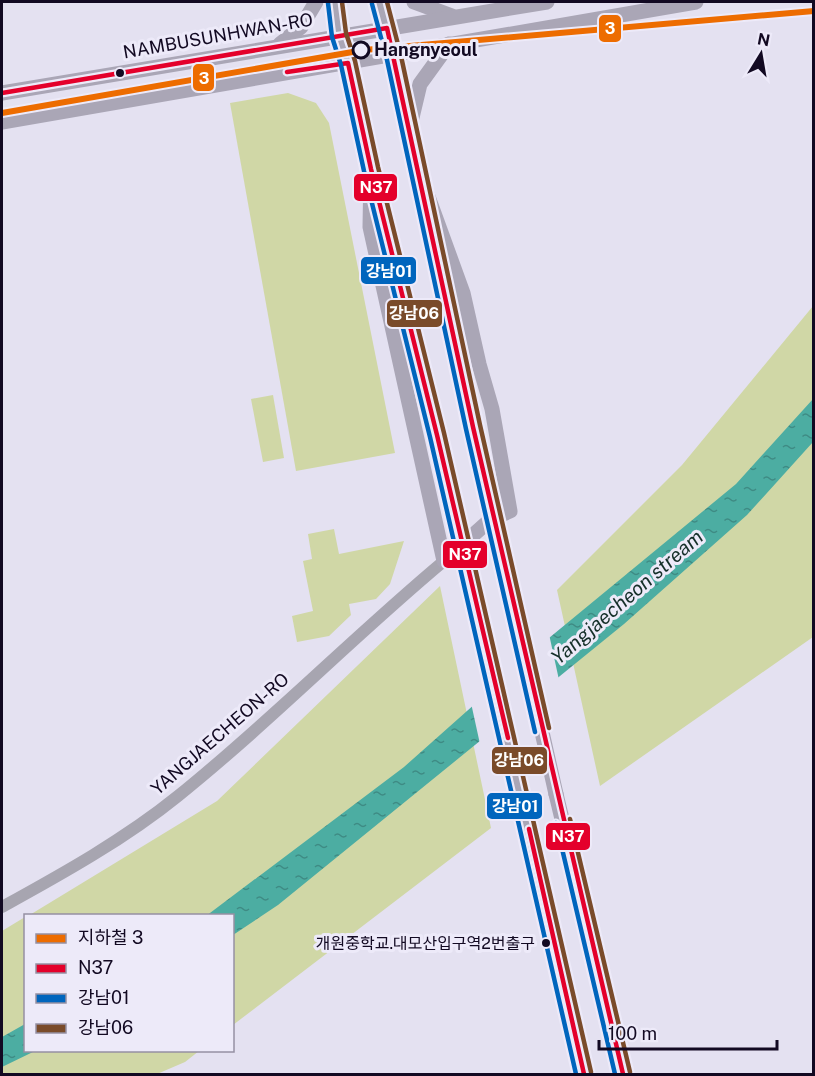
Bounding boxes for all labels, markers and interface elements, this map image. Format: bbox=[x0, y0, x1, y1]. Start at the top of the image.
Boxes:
street label: NAMBUSUNHWAN-RO bbox=[121, 8, 315, 63]
line badge: 3 bbox=[598, 14, 622, 43]
text: 3 bbox=[605, 19, 615, 38]
north arrow bbox=[731, 24, 791, 84]
text: N bbox=[756, 29, 772, 50]
place label: Hangnyeoul bbox=[374, 39, 478, 60]
marker: Hangnyeoul bbox=[352, 41, 370, 59]
line badge: 3 bbox=[192, 63, 215, 92]
unlabelled marker bbox=[114, 67, 126, 79]
text: 3 bbox=[199, 69, 209, 88]
line badge: N37 bbox=[353, 173, 398, 202]
text: N37 bbox=[360, 178, 392, 197]
line badge: 강남01 bbox=[360, 256, 417, 285]
text: 강남01 bbox=[366, 262, 412, 281]
line badge: 강남06 bbox=[386, 299, 443, 328]
text: 강남06 bbox=[389, 304, 439, 323]
water label: Yangjaecheon stream bbox=[546, 525, 708, 669]
line badge: N37 bbox=[442, 540, 488, 569]
text: N37 bbox=[449, 545, 481, 564]
street label: YANGJAECHEON-RO bbox=[147, 668, 293, 799]
line badge: 강남06 bbox=[491, 746, 548, 775]
text: 강남06 bbox=[494, 751, 544, 770]
line badge: 강남01 bbox=[486, 792, 543, 820]
text: 강남01 bbox=[492, 797, 538, 816]
line badge: N37 bbox=[545, 822, 591, 851]
text: N37 bbox=[552, 827, 584, 846]
legend bbox=[24, 914, 234, 1052]
text: 지하철 3 bbox=[78, 927, 143, 948]
place label: 개원중학교.대모산입구역2번출구 bbox=[316, 934, 535, 953]
marker: 개원중학교.대모산입구역2번출구 bbox=[540, 937, 552, 949]
text: N37 bbox=[78, 957, 113, 978]
text: 강남01 bbox=[78, 987, 129, 1008]
scale bar bbox=[599, 1013, 778, 1051]
text: 강남06 bbox=[78, 1017, 133, 1038]
text: 100 m bbox=[608, 1023, 657, 1044]

